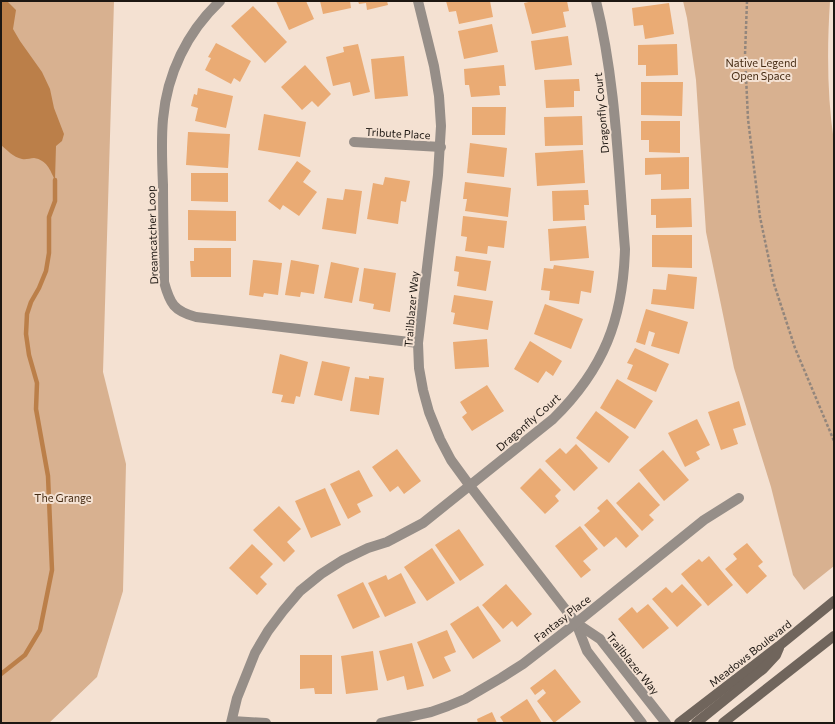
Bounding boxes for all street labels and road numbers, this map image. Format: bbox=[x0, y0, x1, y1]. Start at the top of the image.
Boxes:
street label: Dragonfly Court bbox=[591, 72, 611, 154]
street label: Tribute Place bbox=[365, 125, 431, 141]
street label: Dreamcatcher Loop bbox=[144, 185, 160, 285]
street label: Trailblazer Way bbox=[401, 270, 421, 348]
street label: Dragonfly Court bbox=[493, 390, 563, 453]
street label: Fantasy Place bbox=[531, 592, 593, 644]
street label: Meadows Boulevard bbox=[706, 617, 794, 689]
street label: Trailblazer Way bbox=[604, 629, 662, 697]

